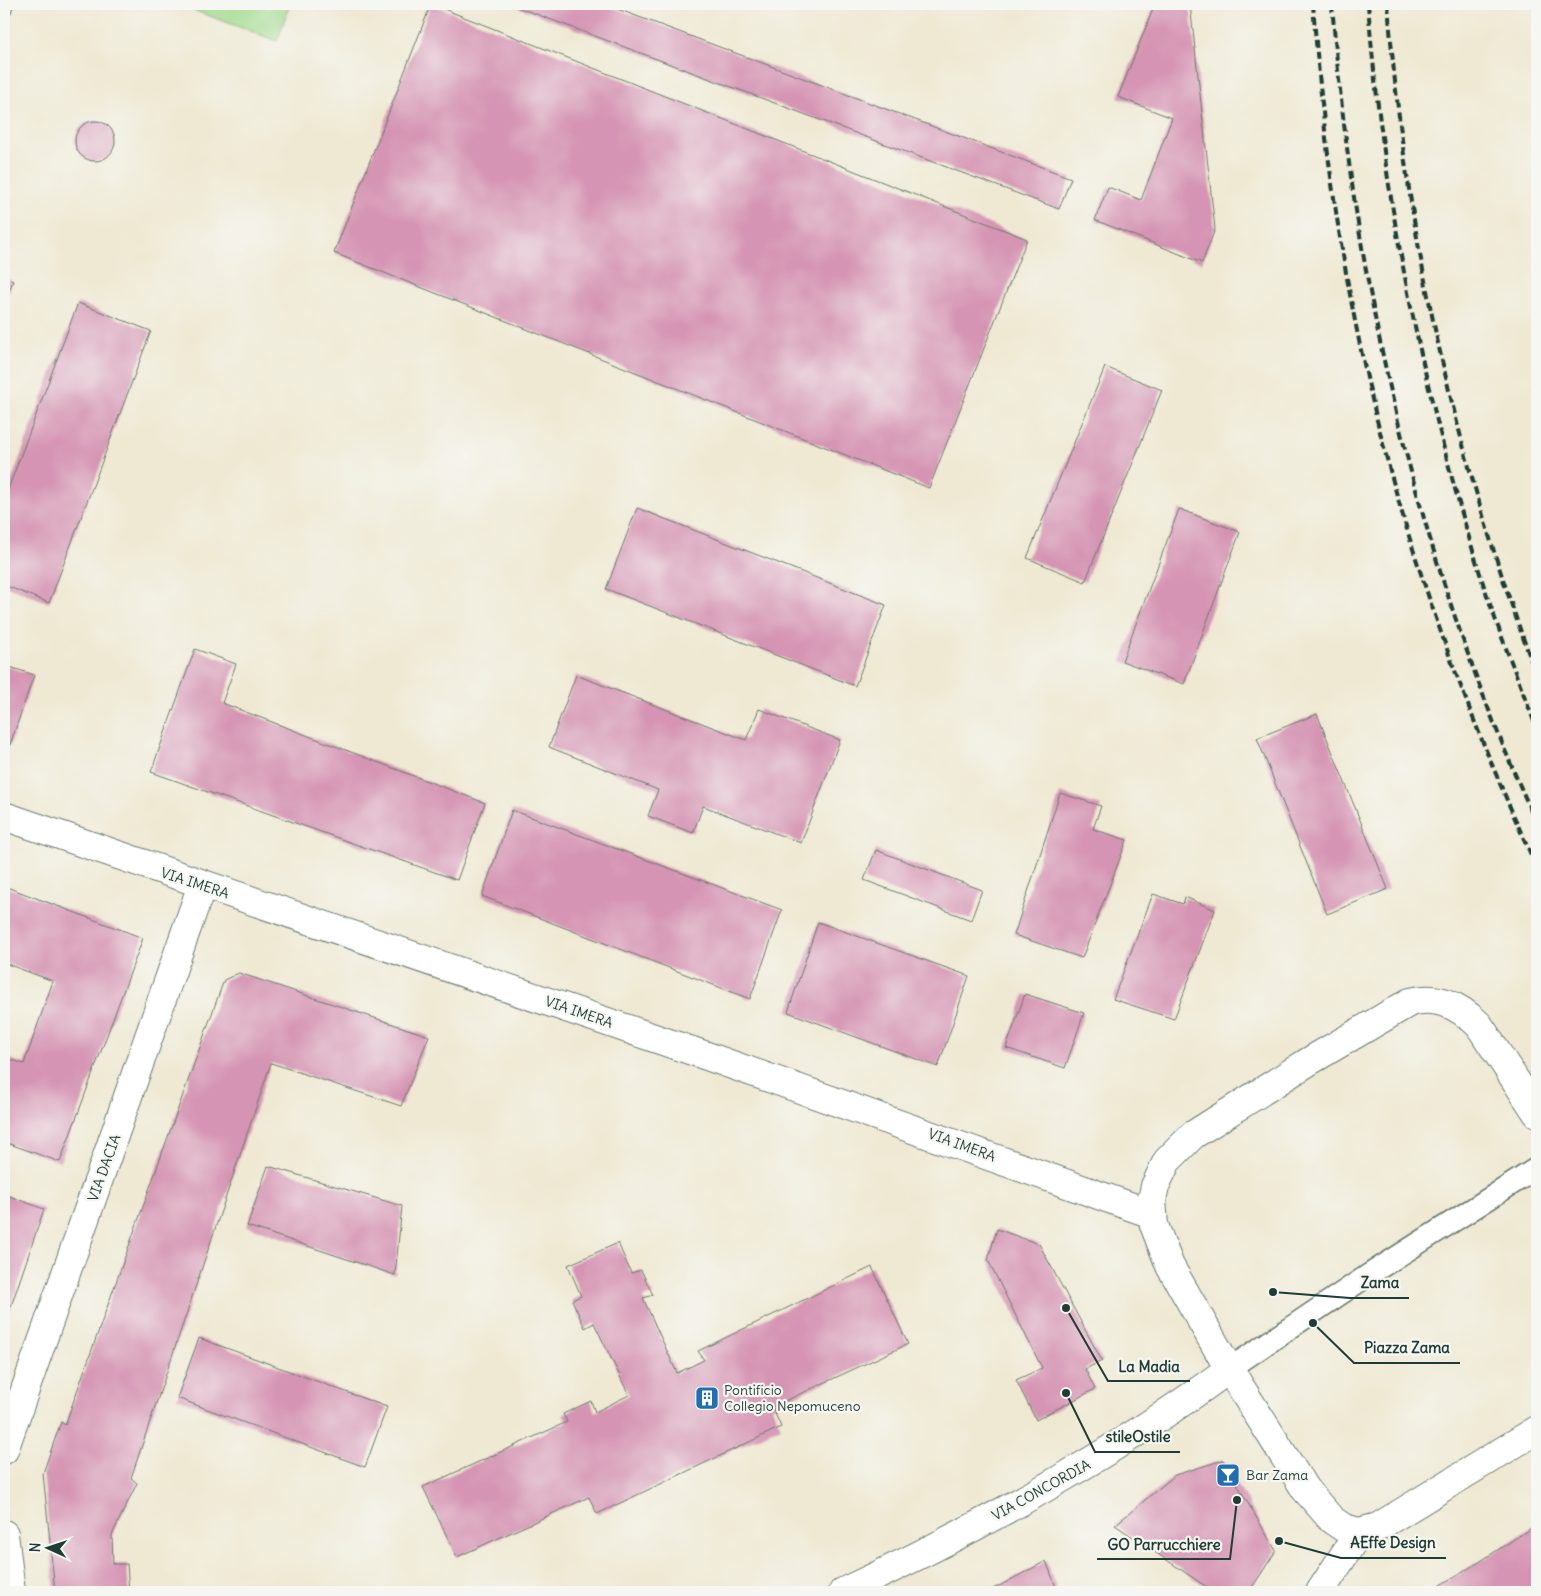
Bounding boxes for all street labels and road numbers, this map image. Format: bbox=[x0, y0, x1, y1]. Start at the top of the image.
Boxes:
street label: VIA IMERA bbox=[159, 864, 231, 902]
street label: VIA IMERA bbox=[543, 992, 615, 1032]
street label: VIA IMERA bbox=[926, 1124, 998, 1166]
street label: VIA DACIA bbox=[84, 1132, 124, 1204]
street label: VIA CONCORDIA bbox=[989, 1455, 1093, 1525]

